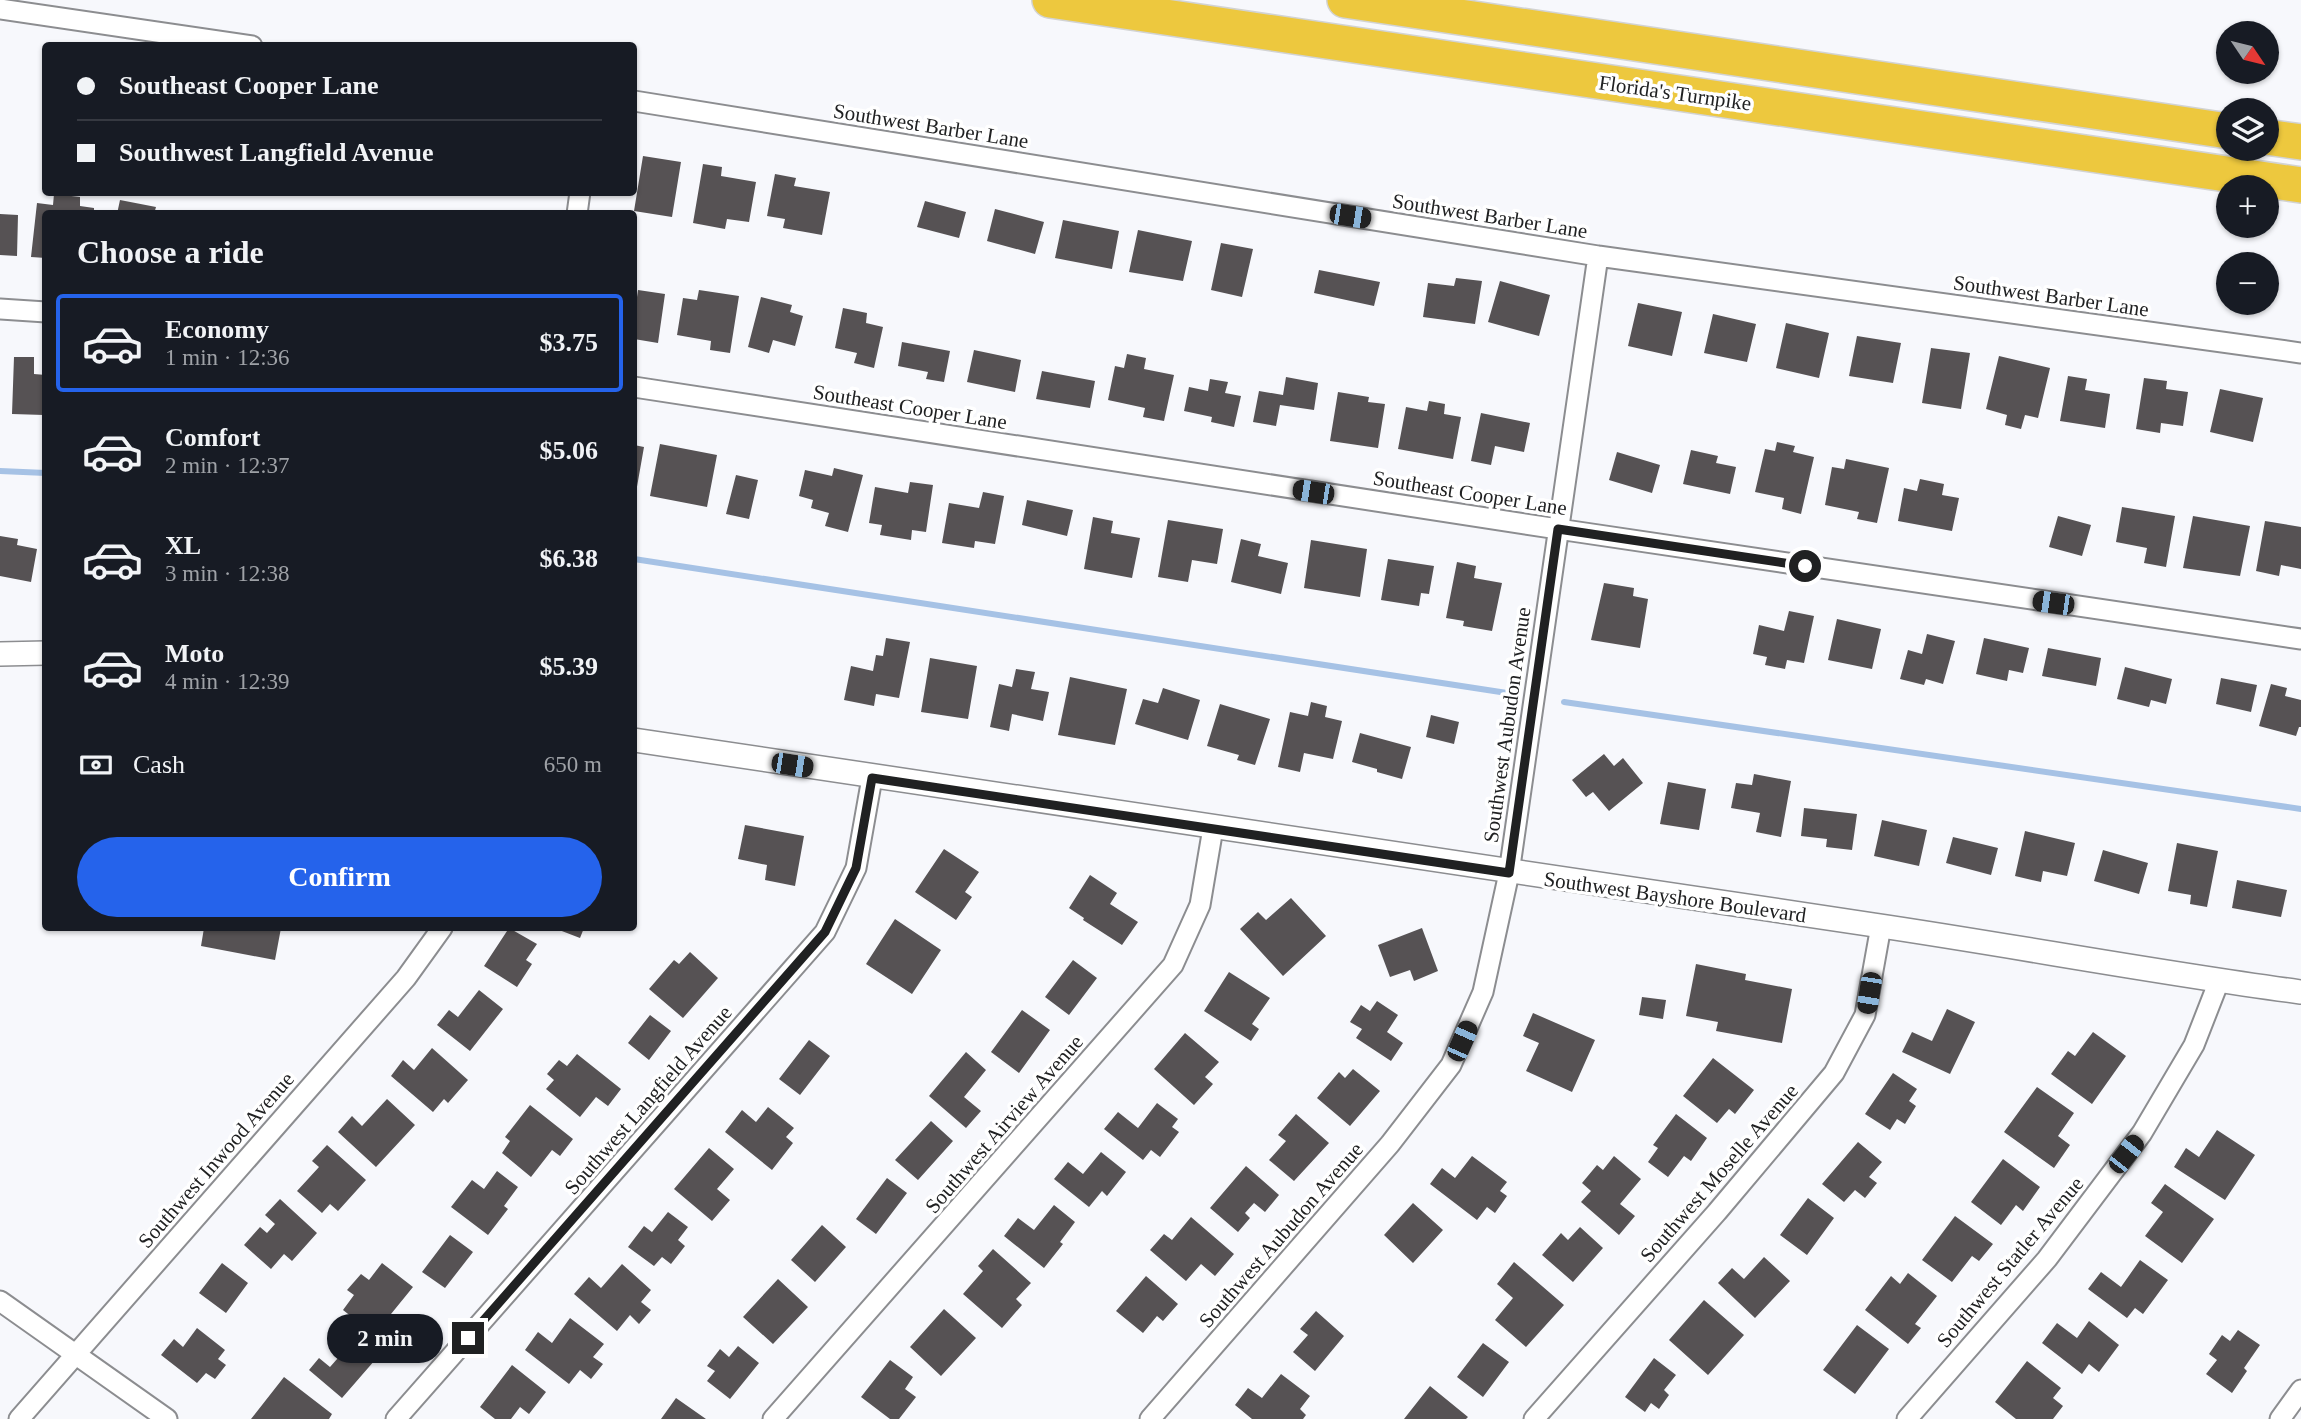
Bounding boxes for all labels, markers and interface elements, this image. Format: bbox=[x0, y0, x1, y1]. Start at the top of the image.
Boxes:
north arrow bbox=[2216, 21, 2278, 84]
map controls bbox=[2216, 21, 2279, 315]
street label: Florida's Turnpike bbox=[1597, 70, 1753, 116]
text: Southeast Cooper Lane bbox=[119, 71, 379, 100]
button: layers bbox=[2216, 98, 2279, 161]
street label: Southwest Barber Lane bbox=[832, 99, 1030, 153]
text: Southwest Langfield Avenue bbox=[119, 138, 433, 167]
button: + bbox=[2216, 175, 2279, 238]
street label: Southwest Barber Lane bbox=[1391, 189, 1589, 243]
car bbox=[1328, 202, 1373, 230]
text: Choose a ride bbox=[77, 234, 264, 270]
button: − bbox=[2216, 252, 2279, 315]
street label: Southwest Barber Lane bbox=[1952, 270, 2150, 322]
icon: car bbox=[81, 312, 144, 375]
text: Economy bbox=[165, 315, 269, 344]
text: $3.75 bbox=[540, 328, 598, 357]
text: 1 min · 12:36 bbox=[165, 345, 290, 370]
street label: Southeast Cooper Lane bbox=[811, 380, 1009, 434]
icon: car bbox=[81, 420, 144, 483]
text: Comfort bbox=[165, 423, 260, 452]
text: $5.06 bbox=[540, 436, 598, 465]
text: 2 min · 12:37 bbox=[165, 453, 290, 478]
street label: Southeast Cooper Lane bbox=[1371, 466, 1569, 520]
car bbox=[1291, 478, 1336, 506]
icon: car bbox=[81, 528, 144, 591]
text: XL bbox=[165, 531, 201, 560]
text: $6.38 bbox=[540, 544, 598, 573]
route start bbox=[1789, 550, 1821, 582]
text: 3 min · 12:38 bbox=[165, 561, 290, 586]
car bbox=[2031, 590, 2076, 616]
street label: Southwest Aubudon Avenue bbox=[1479, 606, 1535, 844]
icon: car bbox=[81, 636, 144, 699]
text: Moto bbox=[165, 639, 224, 668]
text: $5.39 bbox=[540, 652, 598, 681]
text: 4 min · 12:39 bbox=[165, 669, 290, 694]
icon: cash bbox=[77, 746, 115, 784]
text: Cash bbox=[133, 750, 185, 779]
car bbox=[770, 751, 815, 779]
text: 650 m bbox=[544, 752, 602, 777]
button: Confirm bbox=[77, 837, 602, 917]
street label: Southwest Bayshore Boulevard bbox=[1542, 867, 1808, 927]
car bbox=[1856, 971, 1883, 1015]
street label: Southwest Langfield Avenue bbox=[559, 1001, 737, 1199]
car bbox=[1444, 1018, 1481, 1064]
street label: Southwest Airview Avenue bbox=[920, 1030, 1088, 1218]
street label: Southwest Inwood Avenue bbox=[133, 1067, 299, 1253]
street label: Southwest Moselle Avenue bbox=[1635, 1079, 1803, 1267]
car bbox=[2105, 1131, 2148, 1177]
street label: Southwest Aubudon Avenue bbox=[1194, 1137, 1368, 1333]
street label: Southwest Statler Avenue bbox=[1932, 1172, 2088, 1352]
callout: 2 min bbox=[328, 1314, 444, 1362]
route end bbox=[452, 1322, 484, 1354]
text: 2 min bbox=[357, 1326, 413, 1351]

